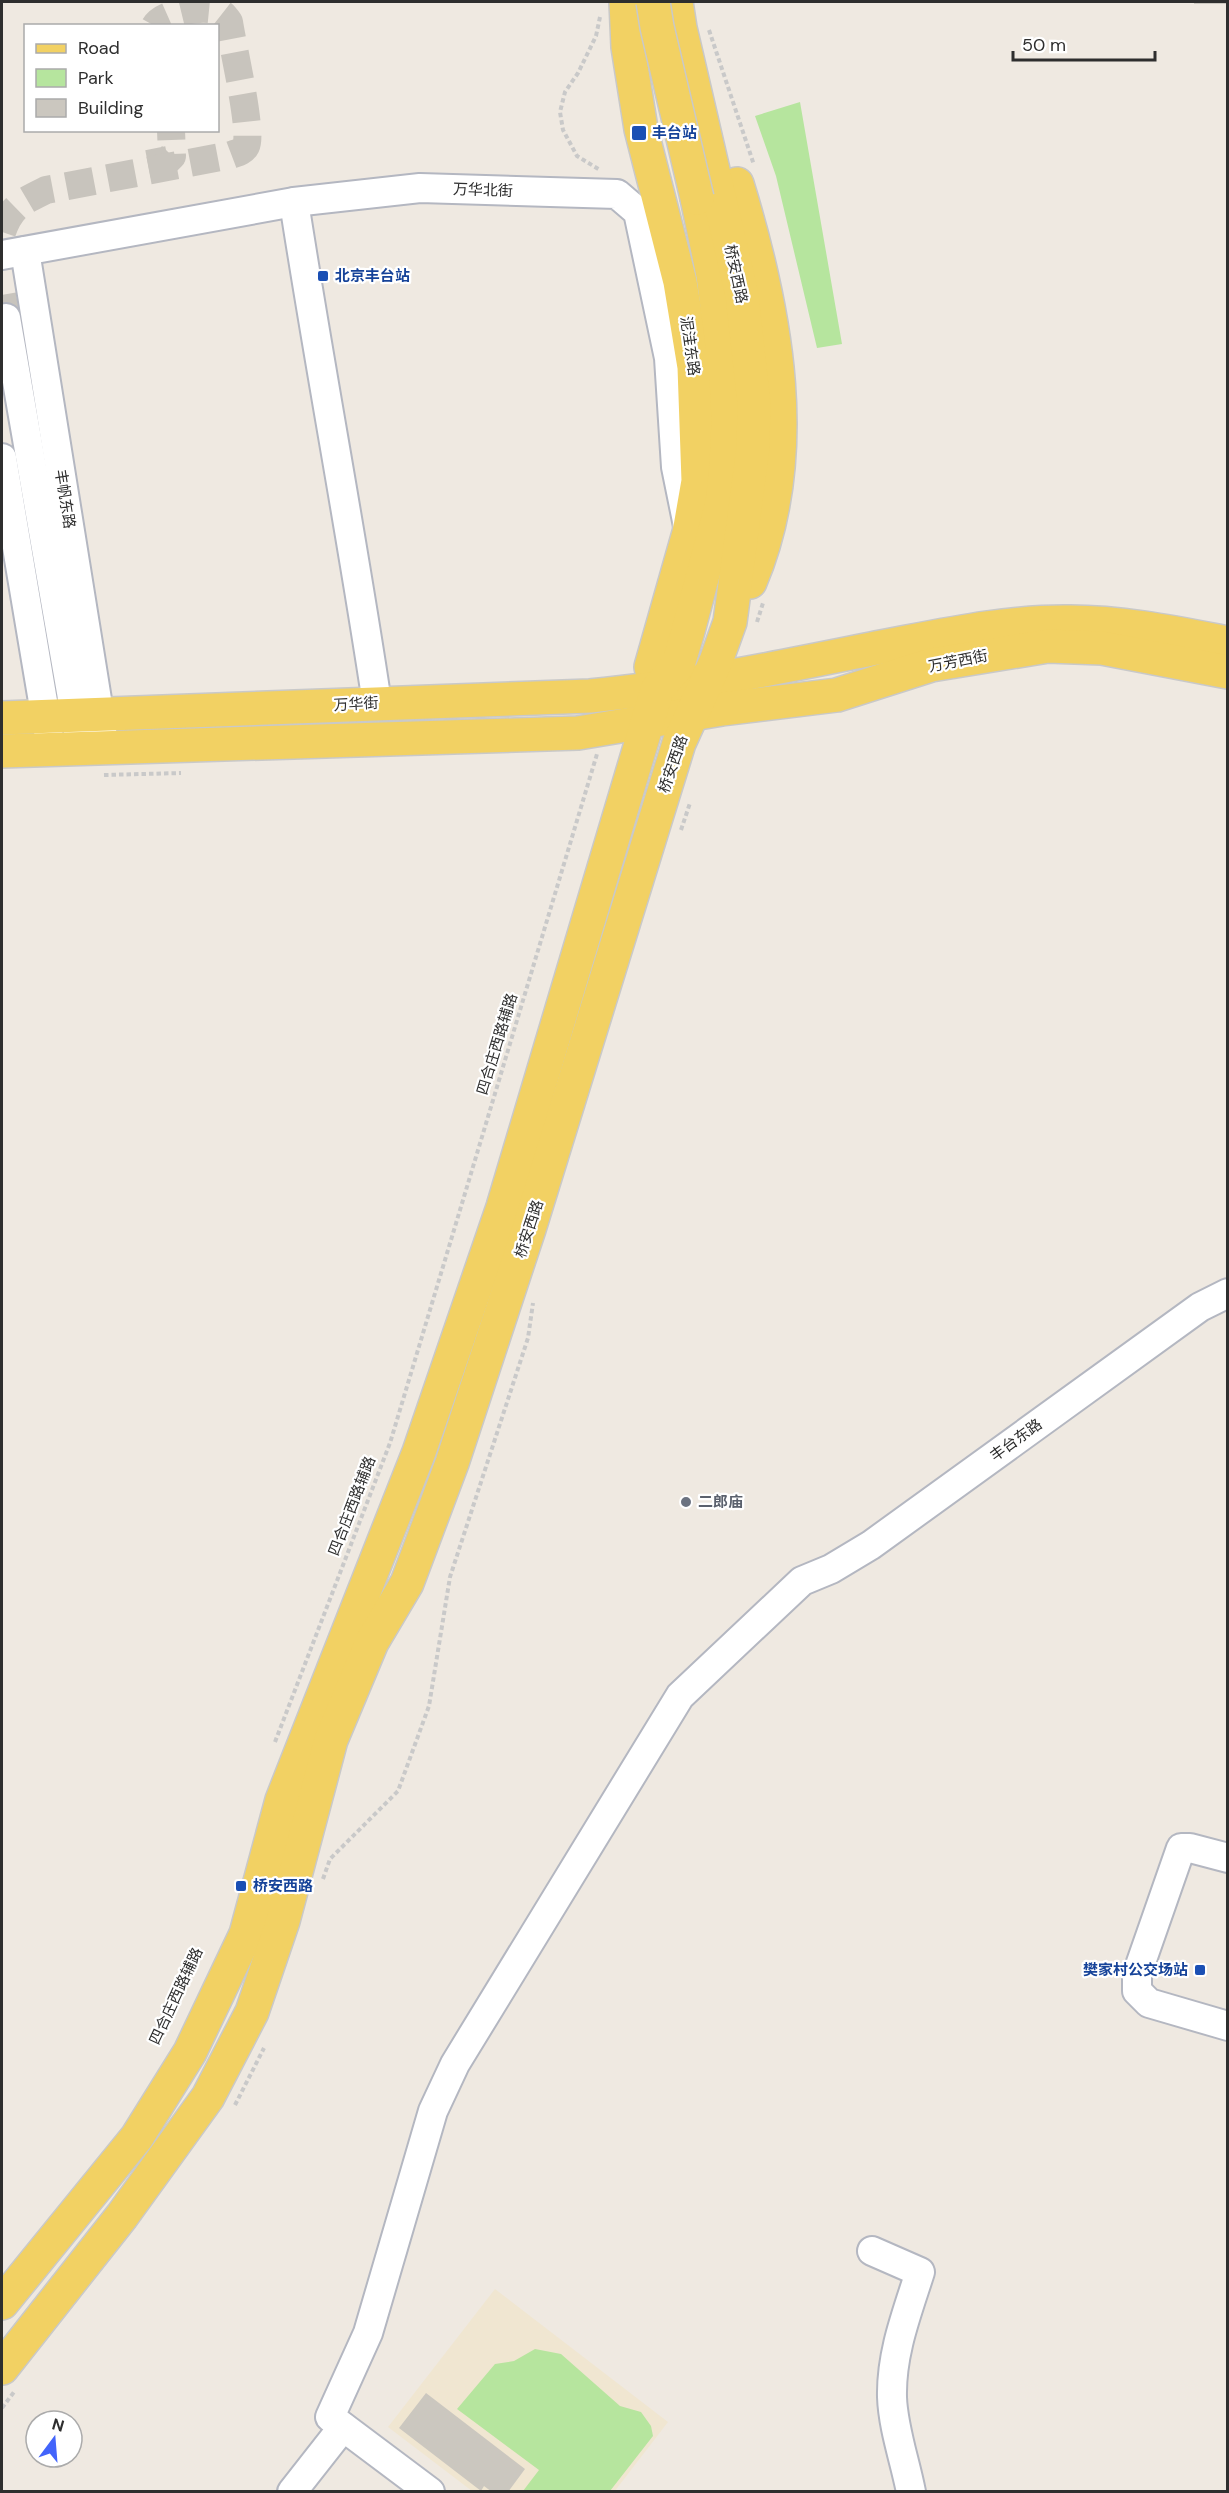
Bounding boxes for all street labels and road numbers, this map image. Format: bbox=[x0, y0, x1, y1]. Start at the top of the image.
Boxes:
street label: 万华北街 bbox=[453, 179, 513, 201]
street label: 桥安西路 bbox=[720, 243, 752, 305]
street label: 泥洼东路 bbox=[676, 315, 704, 377]
street label: 丰帆东路 bbox=[50, 468, 80, 530]
street label: 万芳西街 bbox=[927, 645, 989, 677]
street label: 万华街 bbox=[333, 693, 379, 715]
street label: 桥安西路 bbox=[654, 732, 692, 796]
street label: 四合庄西路辅路 bbox=[472, 991, 522, 1097]
street label: 桥安西路 bbox=[510, 1197, 548, 1261]
street label: 丰台东路 bbox=[986, 1414, 1046, 1466]
street label: 四合庄西路辅路 bbox=[324, 1453, 380, 1559]
street label: 四合庄西路辅路 bbox=[145, 1944, 207, 2048]

